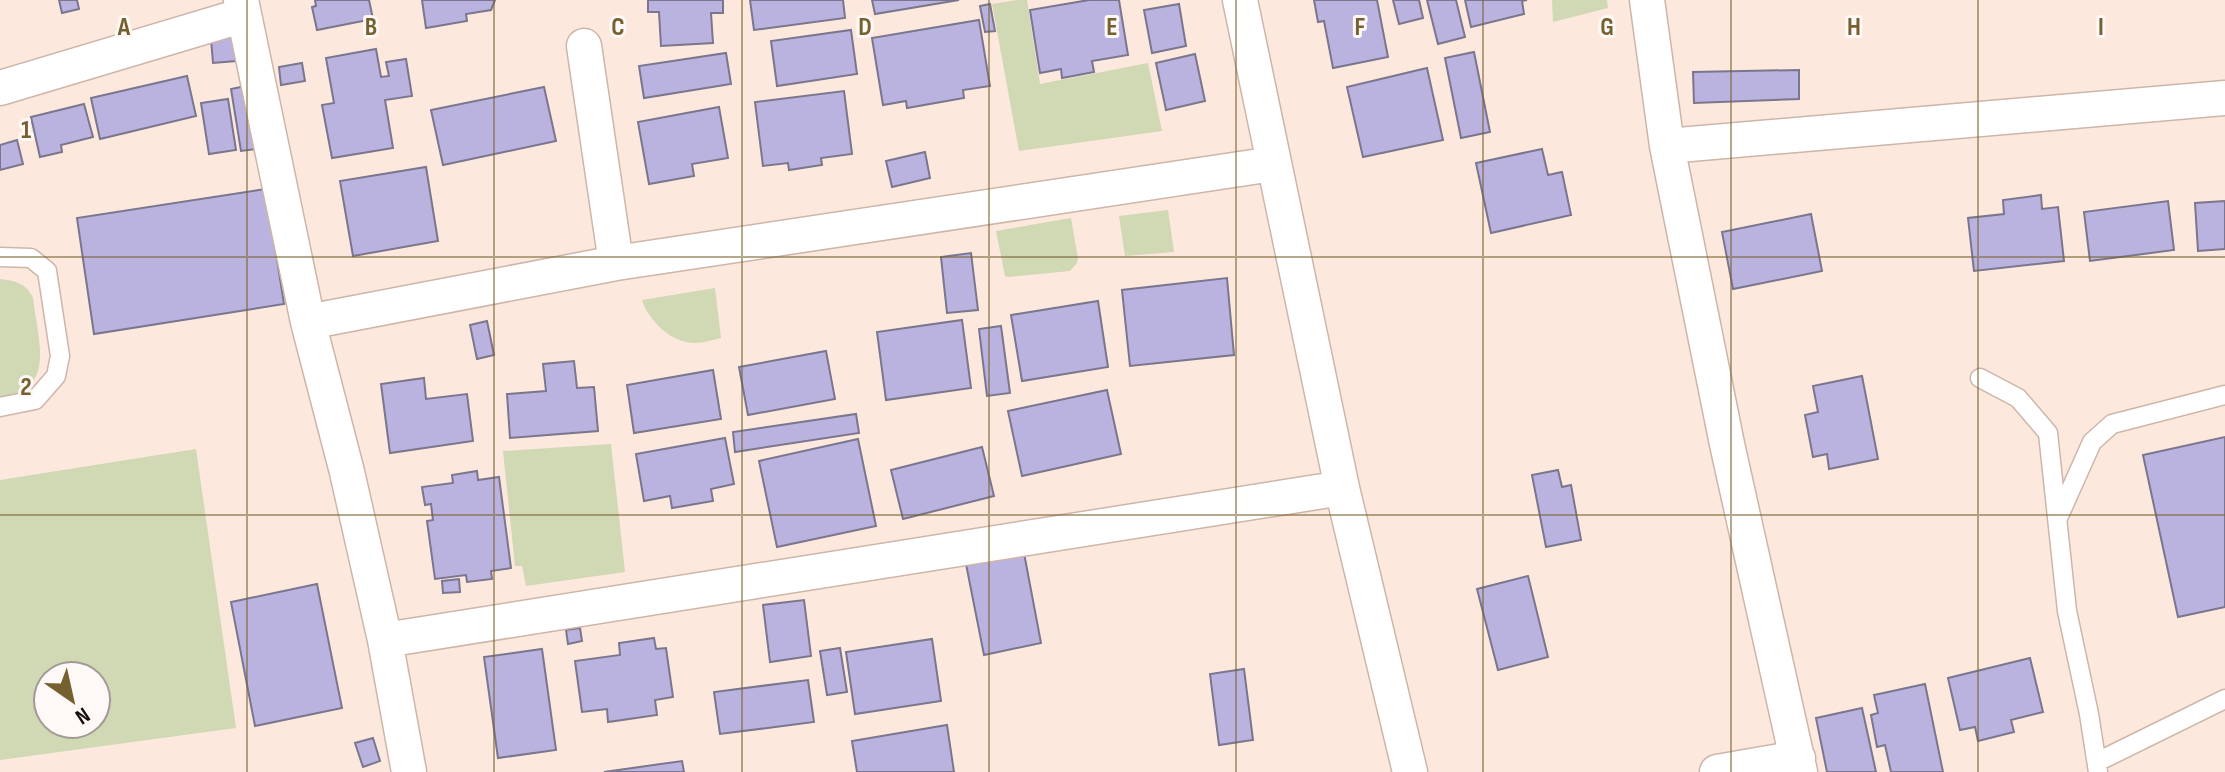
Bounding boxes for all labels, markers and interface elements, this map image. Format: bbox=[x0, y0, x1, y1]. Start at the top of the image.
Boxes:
text: A bbox=[117, 12, 131, 43]
text: B bbox=[365, 12, 377, 43]
text: C bbox=[611, 12, 625, 43]
text: D bbox=[858, 12, 872, 43]
text: E bbox=[1106, 12, 1118, 43]
text: F bbox=[1355, 12, 1366, 43]
text: G bbox=[1600, 12, 1614, 43]
text: H bbox=[1847, 12, 1861, 43]
text: I bbox=[2098, 12, 2104, 43]
text: 1 bbox=[21, 115, 31, 146]
text: 2 bbox=[20, 372, 32, 403]
north arrow bbox=[32, 660, 112, 740]
text: N bbox=[70, 701, 95, 730]

